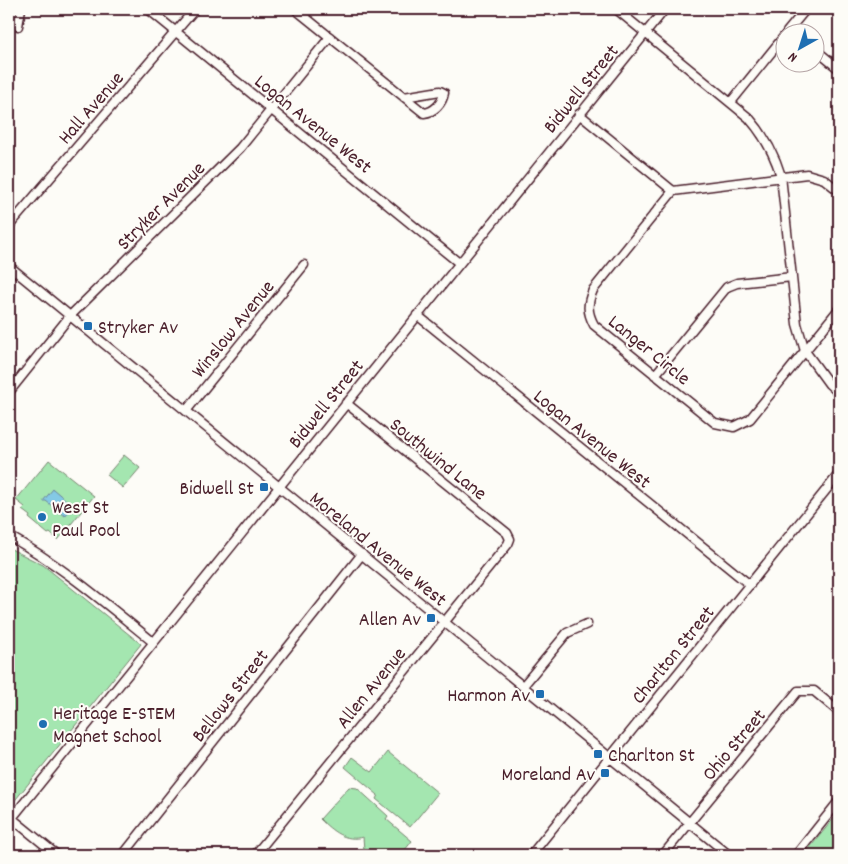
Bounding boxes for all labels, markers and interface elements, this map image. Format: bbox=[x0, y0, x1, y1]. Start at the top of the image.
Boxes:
north arrow bbox=[776, 22, 826, 72]
street label: Bidwell Street bbox=[538, 40, 627, 140]
text: N bbox=[784, 47, 802, 66]
street label: Hall Avenue bbox=[53, 66, 132, 152]
street label: Logan Avenue West bbox=[247, 69, 377, 182]
street label: Stryker Avenue bbox=[111, 156, 213, 258]
street label: Winslow Avenue bbox=[186, 275, 283, 385]
street label: Langer Circle bbox=[601, 309, 696, 393]
place label: Stryker Av bbox=[98, 315, 179, 343]
marker: Stryker Av bbox=[82, 320, 94, 332]
street label: Bidwell Street bbox=[283, 355, 372, 455]
street label: Logan Avenue West bbox=[526, 384, 656, 497]
street label: Southwind Lane bbox=[382, 412, 492, 509]
place label: Bidwell St bbox=[180, 476, 254, 504]
marker: Bidwell St bbox=[258, 481, 270, 493]
street label: Moreland Avenue West bbox=[302, 486, 452, 615]
place label: West St Paul Pool bbox=[52, 495, 120, 546]
marker: West St Paul Pool bbox=[36, 511, 48, 523]
street label: Charlton Street bbox=[626, 601, 723, 711]
place label: Allen Av bbox=[359, 607, 422, 635]
marker: Allen Av bbox=[425, 612, 437, 624]
street label: Allen Avenue bbox=[331, 642, 414, 736]
street label: Bellows Street bbox=[186, 644, 277, 749]
place label: Harmon Av bbox=[447, 683, 531, 711]
marker: Harmon Av bbox=[534, 688, 546, 700]
place label: Heritage E-STEM Magnet School bbox=[53, 701, 176, 752]
street label: Ohio Street bbox=[697, 704, 774, 788]
marker: Heritage E-STEM Magnet School bbox=[37, 718, 49, 730]
place label: Charlton St bbox=[608, 743, 695, 771]
marker: Charlton St bbox=[592, 748, 604, 760]
place label: Moreland Av bbox=[502, 762, 596, 790]
marker: Moreland Av bbox=[599, 767, 611, 779]

